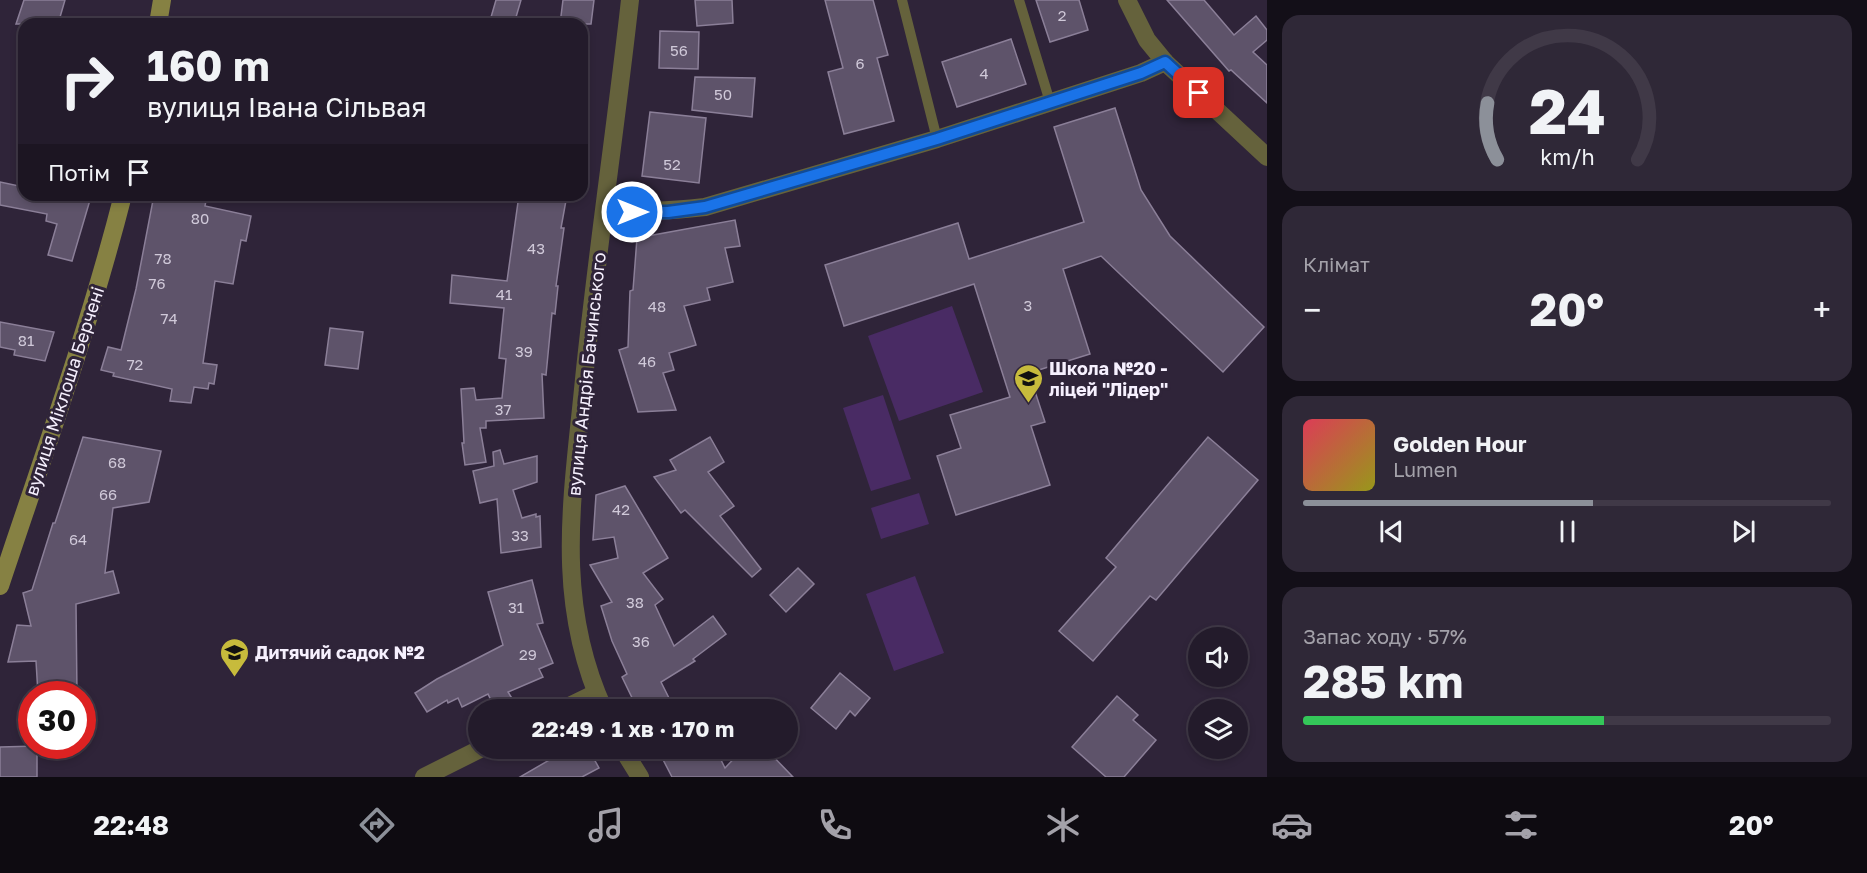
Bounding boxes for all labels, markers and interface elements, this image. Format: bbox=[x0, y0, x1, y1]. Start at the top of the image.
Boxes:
house number: 2 bbox=[1058, 6, 1066, 24]
text: 160 m bbox=[147, 40, 270, 90]
house number: 56 bbox=[670, 41, 688, 59]
icon: right bbox=[48, 42, 126, 120]
house number: 6 bbox=[855, 54, 865, 72]
house number: 4 bbox=[979, 64, 989, 82]
pin bbox=[1173, 67, 1224, 118]
text: 24 bbox=[1528, 73, 1606, 148]
icon: arrive bbox=[1182, 76, 1215, 109]
house number: 50 bbox=[714, 85, 732, 103]
text: вулиця Івана Сільвая bbox=[147, 91, 427, 123]
text: km/h bbox=[1540, 144, 1594, 170]
house number: 52 bbox=[663, 155, 681, 173]
icon: arrive bbox=[122, 156, 155, 189]
text: Потім bbox=[48, 159, 110, 186]
position arrow bbox=[600, 180, 664, 244]
house number: 80 bbox=[191, 209, 209, 227]
house number: 43 bbox=[527, 239, 545, 257]
house number: 78 bbox=[154, 249, 172, 267]
street label: вулиця Андрія Бачинського bbox=[562, 251, 610, 497]
text: Клімат bbox=[1303, 252, 1370, 276]
house number: 76 bbox=[148, 274, 166, 292]
text: 20° bbox=[1530, 282, 1604, 336]
street label: вулиця Міклоша Берчені bbox=[20, 284, 108, 498]
house number: 41 bbox=[496, 285, 512, 303]
text: − bbox=[1303, 290, 1321, 329]
text: + bbox=[1813, 290, 1831, 329]
house number: 3 bbox=[1024, 296, 1032, 314]
house number: 48 bbox=[648, 297, 666, 315]
house number: 74 bbox=[160, 309, 178, 327]
house number: 81 bbox=[18, 331, 34, 349]
house number: 39 bbox=[515, 342, 533, 360]
house number: 46 bbox=[638, 352, 656, 370]
house number: 72 bbox=[127, 355, 143, 373]
place label: Школа №20 - ліцей "Лідер" bbox=[1049, 357, 1168, 400]
school or university icon: Школа №20 - ліцей "Лідер" bbox=[1012, 362, 1044, 404]
house number: 37 bbox=[495, 400, 511, 418]
text: Golden Hour bbox=[1393, 430, 1527, 457]
house number: 68 bbox=[108, 453, 126, 471]
text: Lumen bbox=[1393, 457, 1458, 481]
house number: 66 bbox=[99, 485, 117, 503]
house number: 42 bbox=[612, 500, 630, 518]
icon: previous bbox=[1375, 515, 1408, 548]
icon: pause bbox=[1551, 515, 1584, 548]
icon: next bbox=[1727, 515, 1760, 548]
house number: 33 bbox=[511, 526, 529, 544]
house number: 64 bbox=[69, 530, 87, 548]
house number: 38 bbox=[626, 593, 644, 611]
house number: 31 bbox=[508, 598, 524, 616]
text: Запас ходу · 57% bbox=[1303, 624, 1467, 648]
map controls bbox=[1188, 627, 1248, 759]
button: sound bbox=[1188, 627, 1248, 687]
house number: 36 bbox=[632, 632, 650, 650]
school or university icon: Дитячий садок №2 bbox=[218, 636, 250, 678]
place label: Дитячий садок №2 bbox=[255, 641, 425, 663]
house number: 29 bbox=[519, 645, 537, 663]
text: 285 km bbox=[1303, 654, 1463, 708]
speed limit sign: 30 bbox=[18, 681, 96, 759]
button: layers bbox=[1188, 699, 1248, 759]
text: 22:49 · 1 хв · 170 m bbox=[532, 715, 734, 742]
icon: directions bbox=[356, 804, 398, 846]
icon: music bbox=[585, 804, 627, 846]
icon: phone bbox=[814, 804, 856, 846]
icon: climate bbox=[1042, 804, 1084, 846]
icon: car bbox=[1271, 804, 1313, 846]
icon: filters bbox=[1500, 804, 1542, 846]
text: 22:48 bbox=[93, 809, 169, 841]
text: 20° bbox=[1729, 809, 1774, 841]

